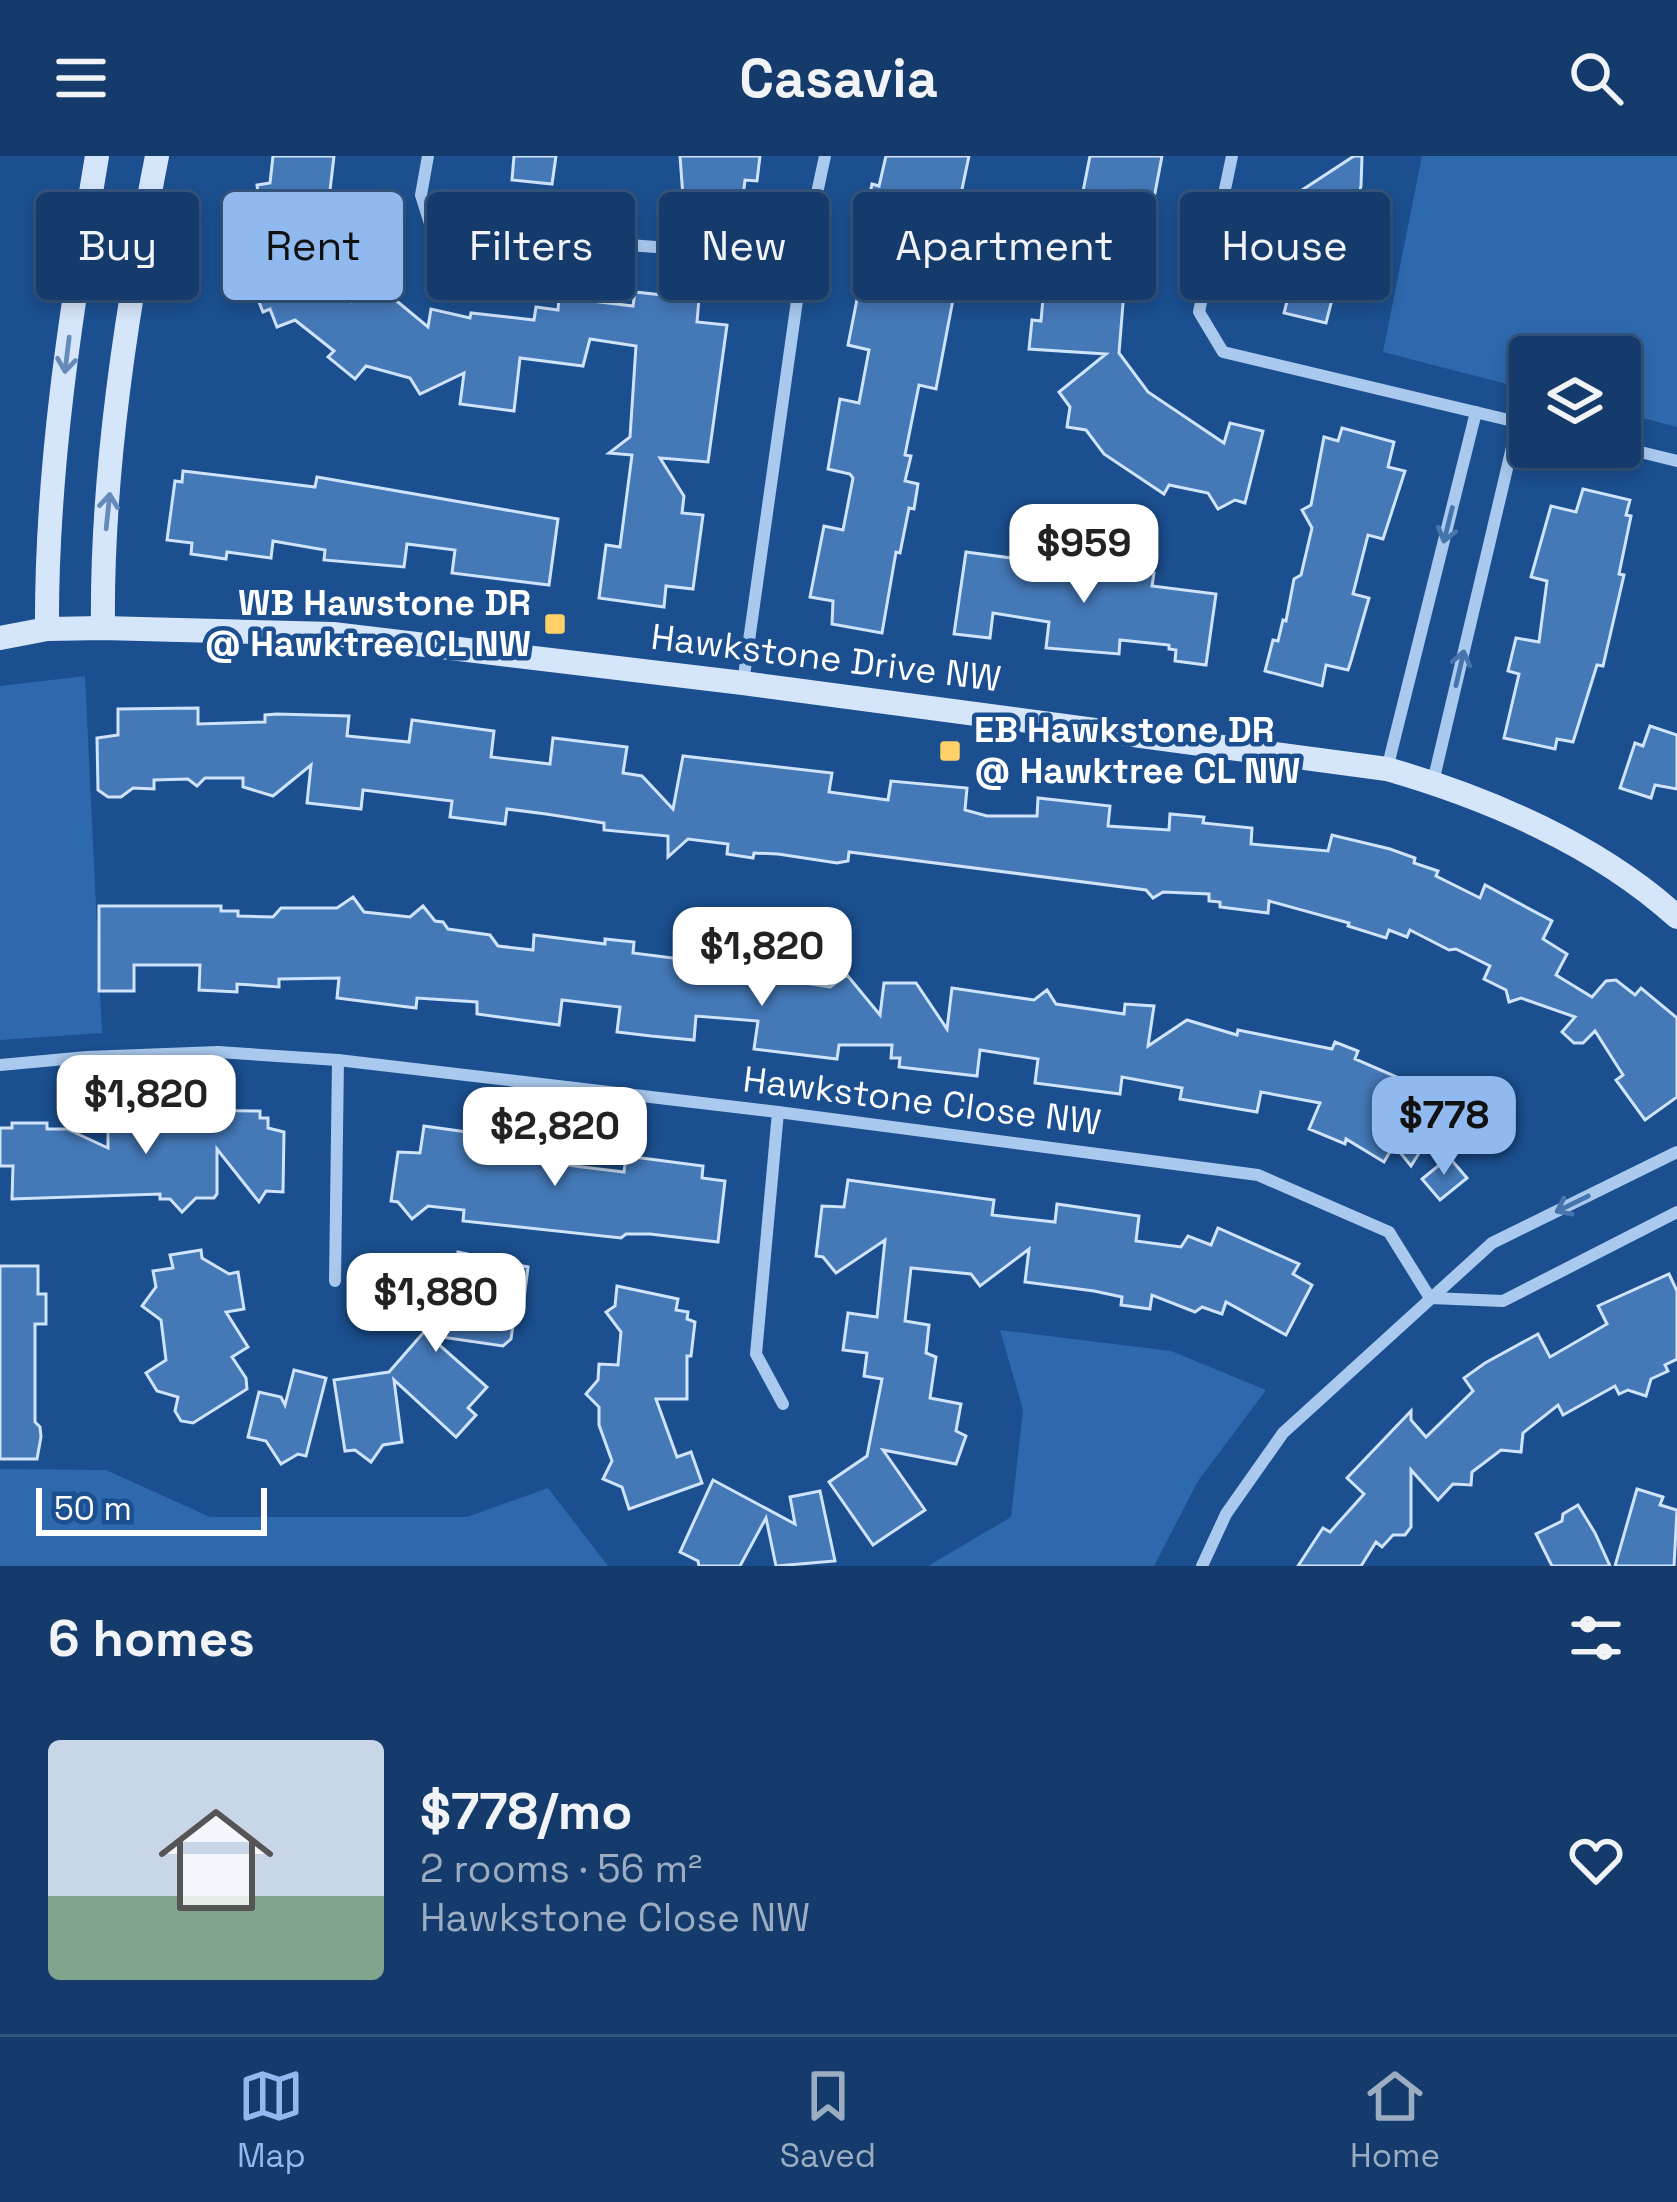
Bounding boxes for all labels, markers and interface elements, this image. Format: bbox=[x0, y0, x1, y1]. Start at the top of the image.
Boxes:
text: Casavia bbox=[739, 44, 938, 113]
icon: menu bbox=[48, 45, 114, 111]
icon: search bbox=[1563, 45, 1629, 111]
chip: Buy bbox=[36, 192, 199, 300]
chip: Rent bbox=[223, 192, 403, 300]
chip: Filters bbox=[427, 192, 635, 300]
chip: New bbox=[659, 192, 829, 300]
chip: Apartment bbox=[853, 192, 1156, 300]
chip: House bbox=[1180, 192, 1390, 300]
one-way arrow bbox=[55, 335, 78, 374]
map controls bbox=[1509, 336, 1641, 468]
button: layers bbox=[1509, 336, 1641, 468]
one-way arrow bbox=[97, 493, 120, 532]
pin: $959 bbox=[1013, 504, 1155, 606]
one-way arrow bbox=[1436, 506, 1458, 544]
text: $959 bbox=[1036, 518, 1132, 567]
place label: WB Hawstone DR @ Hawktree CL NW bbox=[205, 580, 531, 667]
marker: WB Hawstone DR @ Hawktree CL NW bbox=[542, 611, 568, 637]
street label: Hawkstone Drive NW bbox=[649, 614, 1003, 702]
one-way arrow bbox=[1450, 650, 1472, 688]
place label: EB Hawkstone DR @ Hawktree CL NW bbox=[974, 707, 1300, 794]
marker: EB Hawkstone DR @ Hawktree CL NW bbox=[937, 738, 963, 764]
pin: $1,820 bbox=[664, 907, 860, 1009]
text: $1,820 bbox=[700, 921, 824, 970]
pin: $1,820 bbox=[48, 1055, 244, 1157]
street label: Hawkstone Close NW bbox=[740, 1056, 1104, 1146]
text: $1,820 bbox=[84, 1069, 208, 1118]
pin: $778 bbox=[1373, 1076, 1515, 1178]
pin: $2,820 bbox=[457, 1087, 653, 1189]
text: $778 bbox=[1399, 1090, 1489, 1139]
text: $2,820 bbox=[490, 1101, 620, 1150]
one-way arrow bbox=[1555, 1193, 1590, 1216]
pin: $1,880 bbox=[338, 1253, 534, 1355]
text: $1,880 bbox=[374, 1267, 498, 1316]
scale bar bbox=[36, 1482, 267, 1535]
text: 50 m bbox=[54, 1488, 132, 1530]
icon: filters bbox=[1563, 1605, 1629, 1671]
text: 6 homes bbox=[48, 1606, 255, 1671]
text: $778/mo bbox=[420, 1779, 633, 1844]
icon: home bbox=[144, 1788, 288, 1932]
icon: heart bbox=[1563, 1827, 1629, 1893]
text: 2 rooms · 56 m² bbox=[420, 1844, 702, 1893]
text: Hawkstone Close NW bbox=[420, 1893, 810, 1942]
tab: Map bbox=[237, 2063, 306, 2177]
tab: Saved bbox=[780, 2063, 876, 2177]
tab: Home bbox=[1350, 2063, 1440, 2177]

